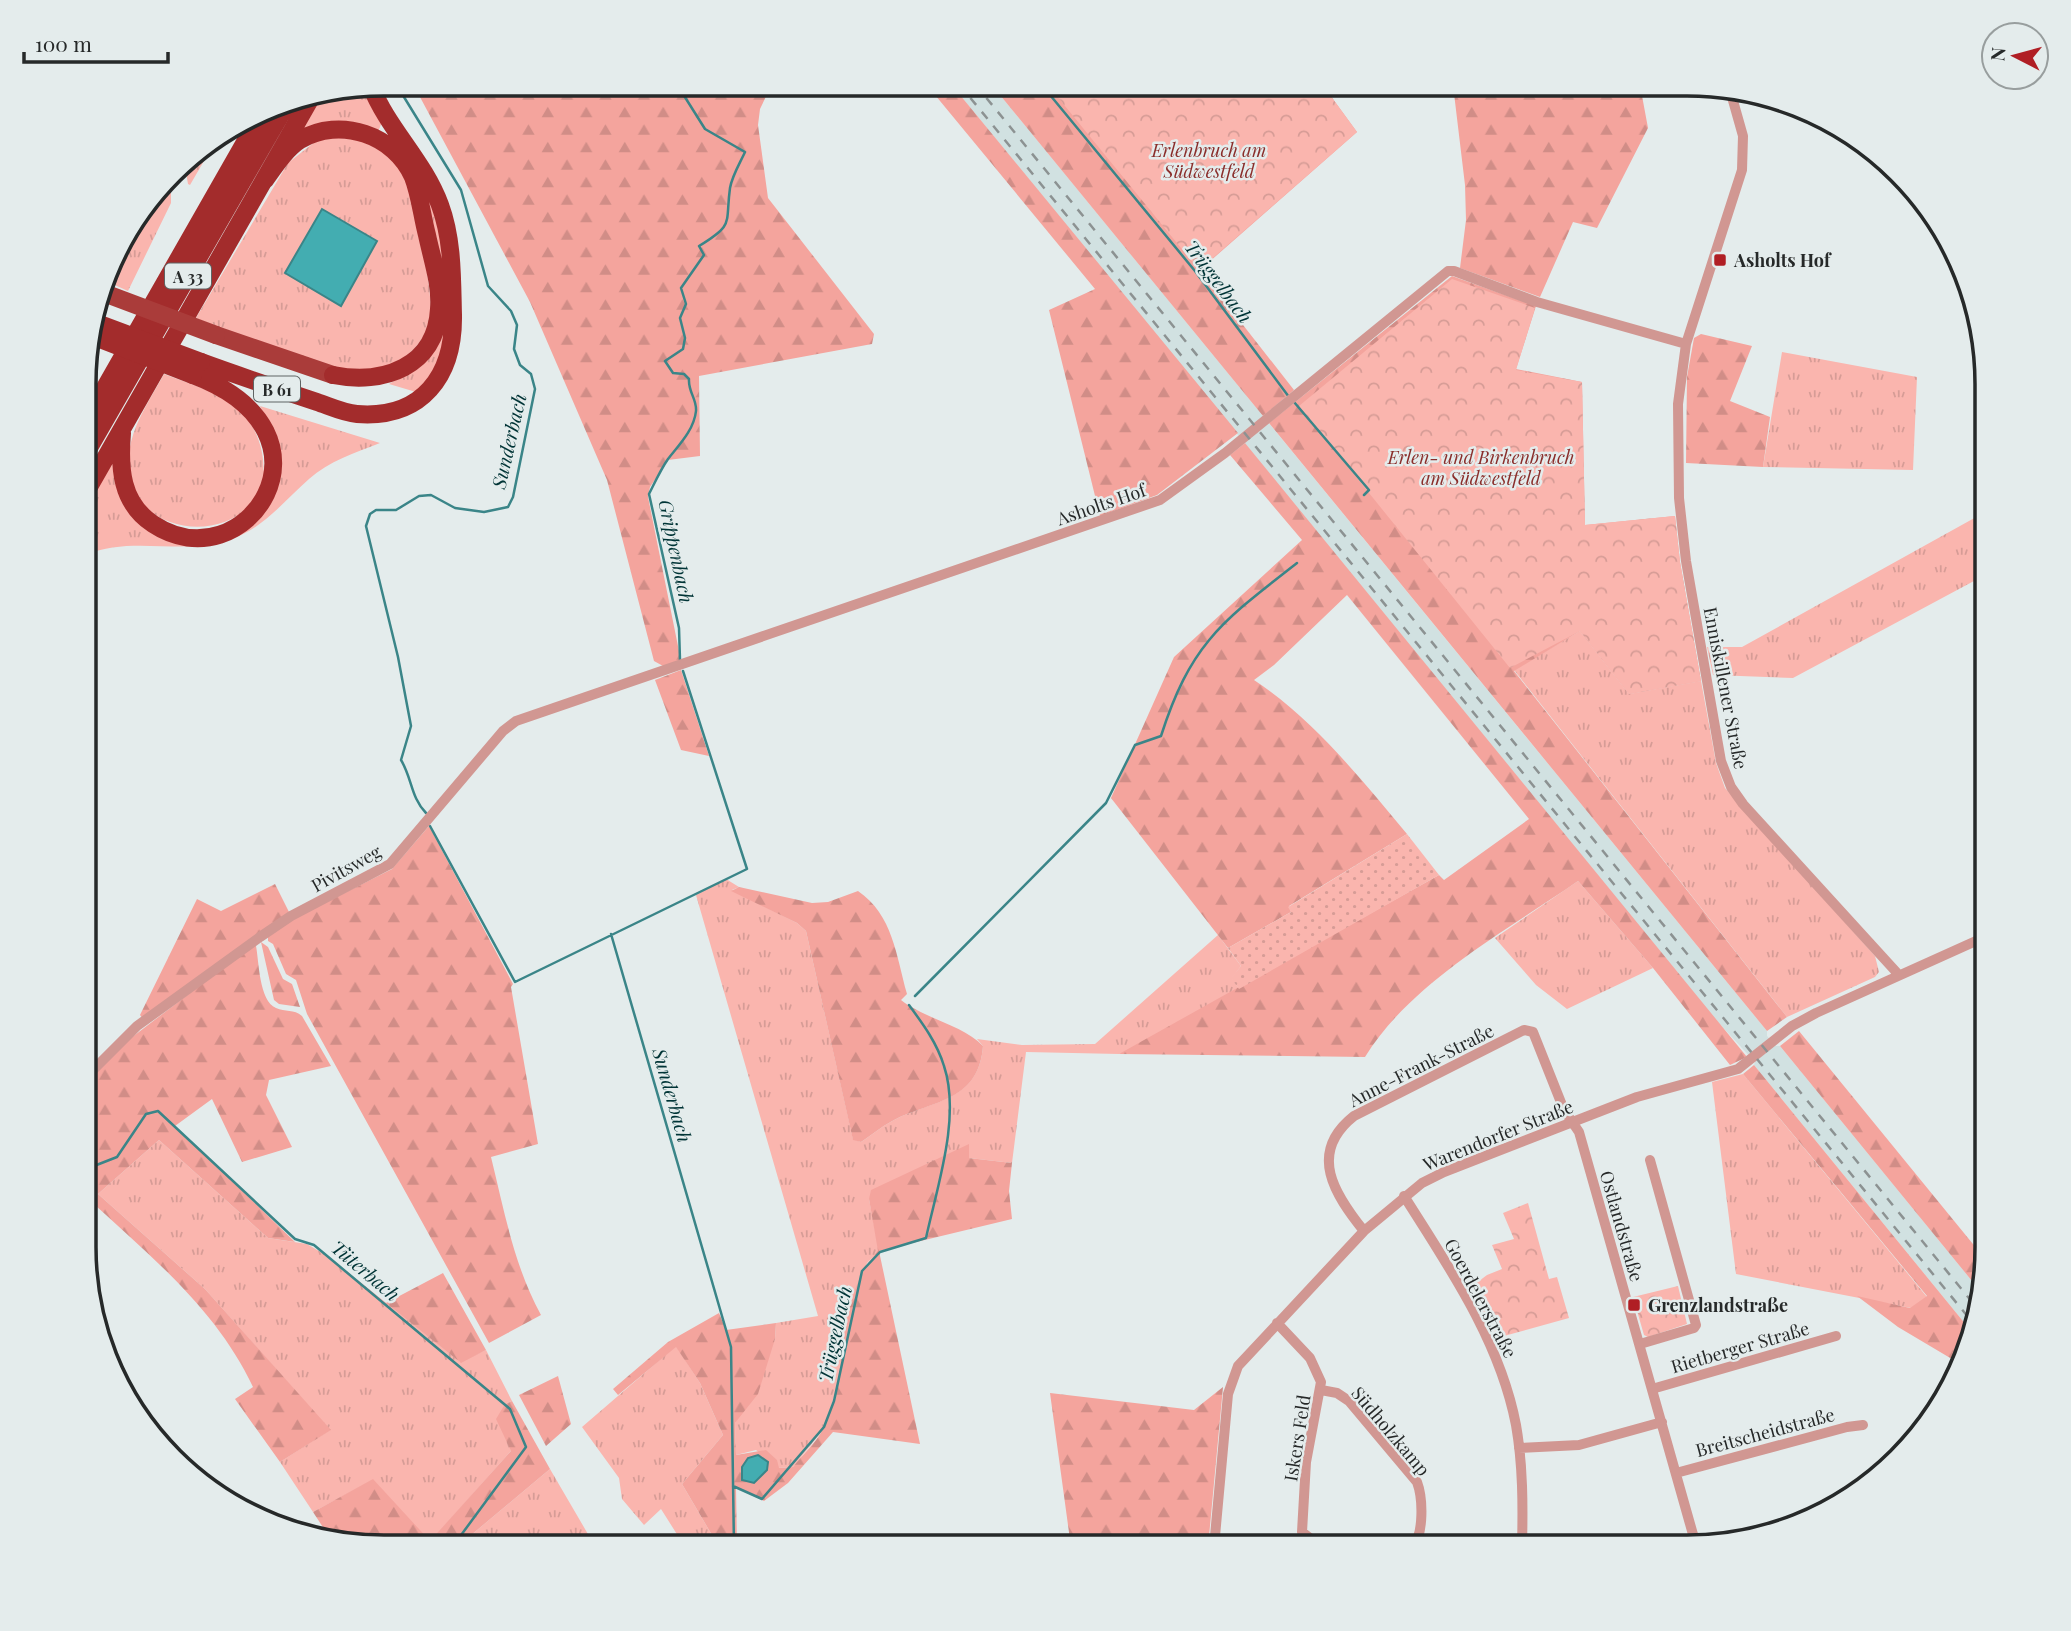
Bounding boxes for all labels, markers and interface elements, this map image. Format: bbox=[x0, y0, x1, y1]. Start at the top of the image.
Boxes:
scale bar bbox=[24, 21, 168, 65]
north arrow bbox=[1980, 21, 2050, 91]
text: 100 m bbox=[35, 29, 92, 57]
text: N bbox=[1983, 46, 2011, 62]
park label: Erlenbruch am Südwestfeld bbox=[1151, 138, 1266, 183]
water label: Trüggelbach bbox=[1179, 234, 1259, 328]
place label: Asholts Hof bbox=[1733, 248, 1832, 272]
marker: Asholts Hof bbox=[1712, 252, 1728, 268]
road number: A 33 bbox=[165, 264, 211, 288]
road number: B 61 bbox=[254, 376, 300, 402]
water label: Sunderbach bbox=[484, 391, 532, 492]
park label: Erlen- und Birkenbruch am Südwestfeld bbox=[1387, 445, 1574, 490]
street label: Asholts Hof bbox=[1052, 477, 1151, 531]
water label: Grippenbach bbox=[653, 497, 701, 605]
street label: Enniskillener Straße bbox=[1698, 605, 1754, 771]
street label: Pivitsweg bbox=[307, 839, 386, 897]
street label: Anne-Frank-Straße bbox=[1344, 1018, 1498, 1112]
water label: Sunderbach bbox=[647, 1044, 699, 1145]
street label: Warendorfer Straße bbox=[1419, 1094, 1577, 1176]
street label: Ostlandstraße bbox=[1595, 1168, 1649, 1284]
water label: Tüterbach bbox=[326, 1234, 406, 1306]
street label: Goerdelerstraße bbox=[1439, 1234, 1523, 1362]
water label: Trüggelbach bbox=[811, 1283, 857, 1385]
place label: Grenzlandstraße bbox=[1648, 1293, 1788, 1317]
marker: Grenzlandstraße bbox=[1626, 1297, 1642, 1313]
street label: Rietberger Straße bbox=[1668, 1316, 1812, 1378]
street label: Südholzkamp bbox=[1347, 1381, 1435, 1481]
street label: Iskers Feld bbox=[1278, 1392, 1316, 1483]
street label: Breitscheidstraße bbox=[1693, 1402, 1837, 1462]

